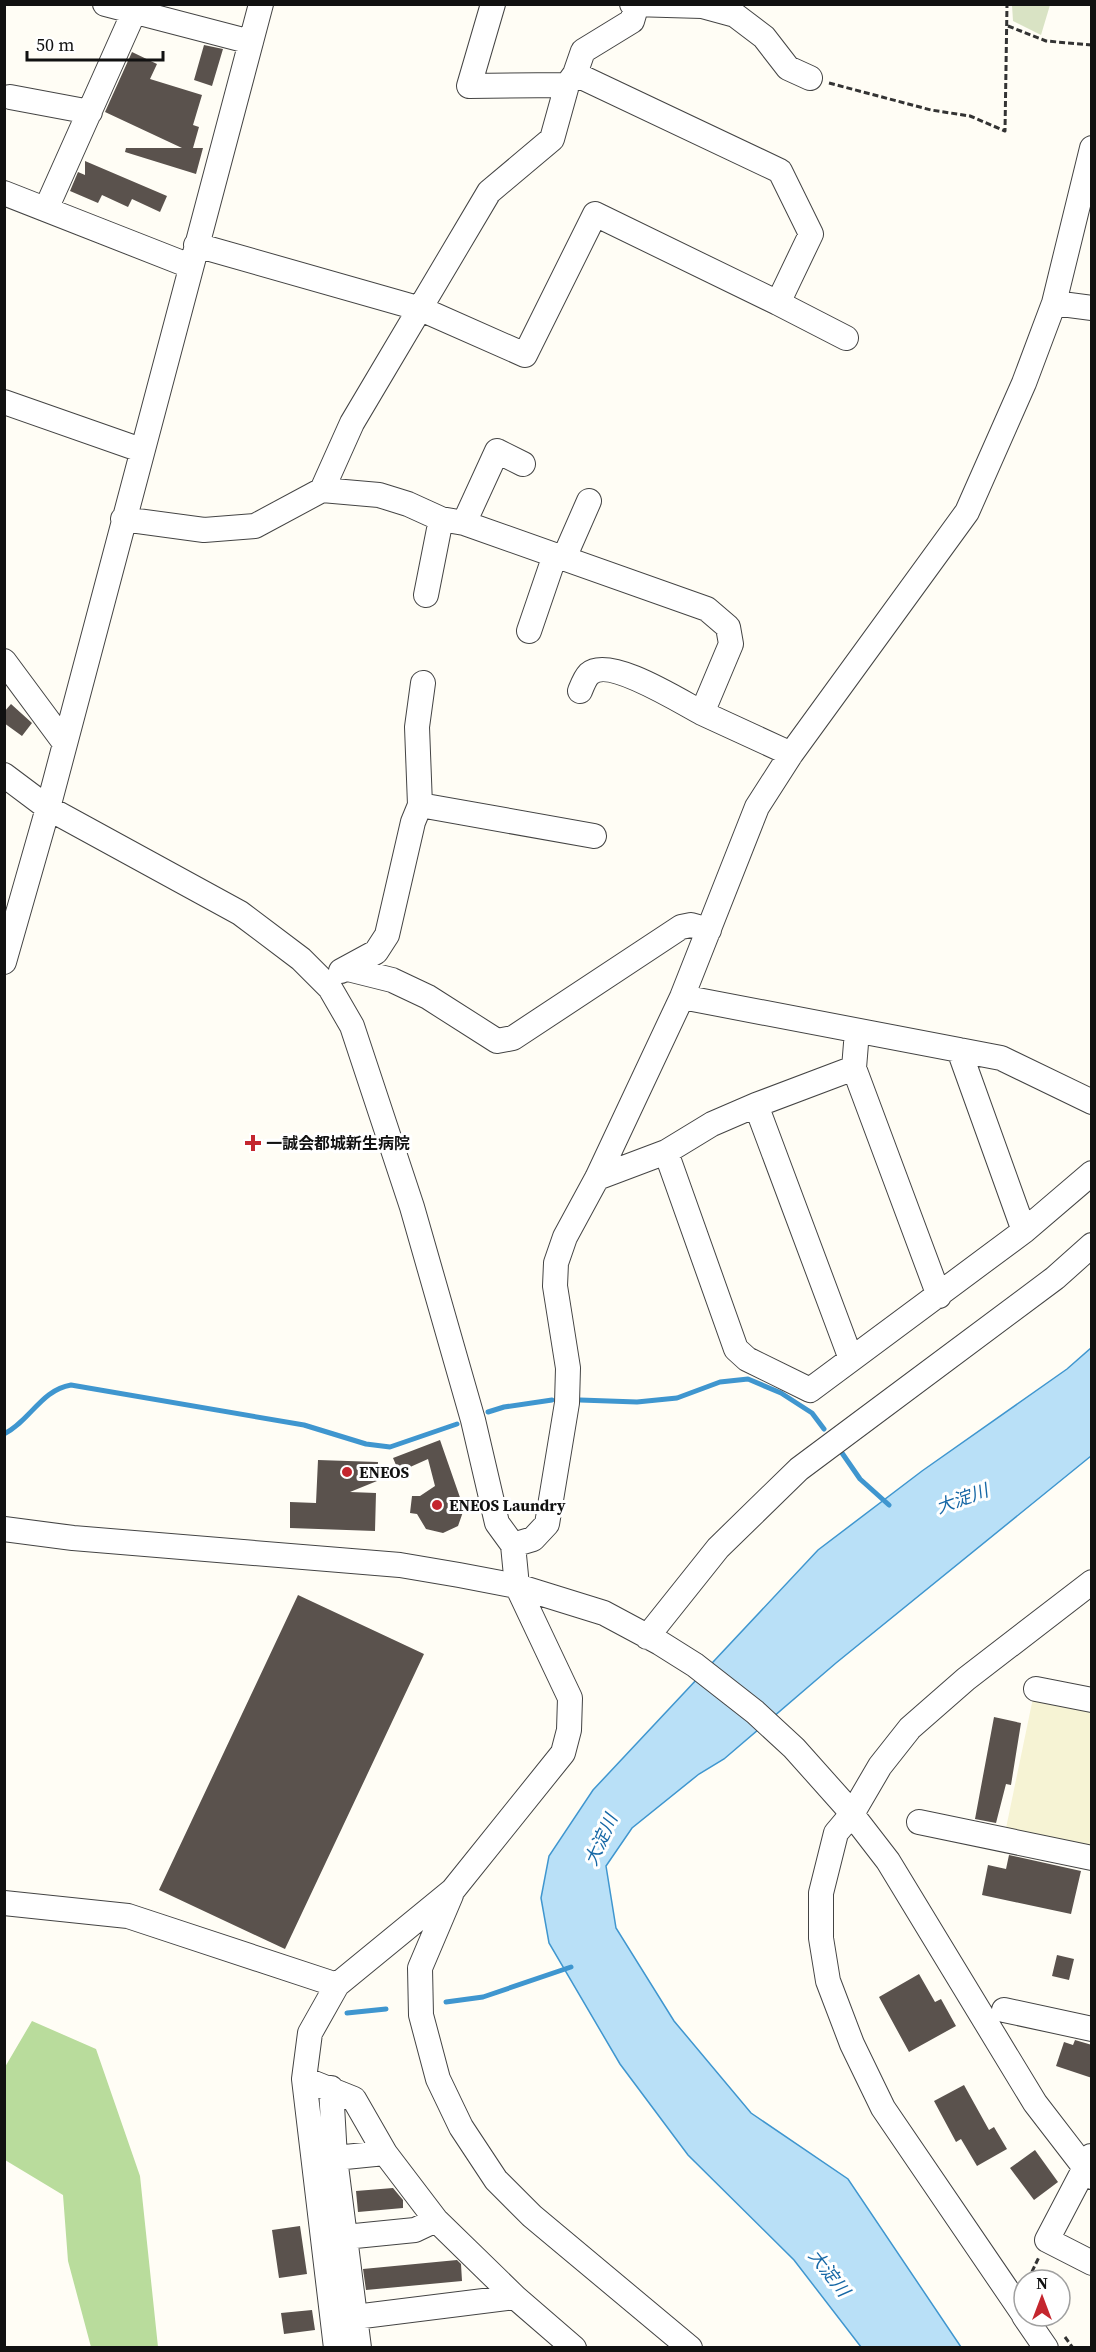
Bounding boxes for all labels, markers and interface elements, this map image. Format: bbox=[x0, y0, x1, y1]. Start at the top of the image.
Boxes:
scale bar bbox=[27, 24, 164, 62]
text: 50 m bbox=[36, 32, 74, 57]
place label: 一誠会都城新生病院 bbox=[266, 1132, 410, 1154]
marker: 一誠会都城新生病院 bbox=[244, 1134, 262, 1152]
place label: ENEOS bbox=[359, 1461, 410, 1483]
marker: ENEOS bbox=[340, 1465, 354, 1479]
water label: 大淀川 bbox=[932, 1477, 993, 1520]
place label: ENEOS Laundry bbox=[449, 1494, 566, 1516]
marker: ENEOS Laundry bbox=[430, 1498, 444, 1512]
water label: 大淀川 bbox=[578, 1808, 624, 1870]
water label: 大淀川 bbox=[803, 2244, 857, 2303]
north arrow bbox=[1012, 2268, 1072, 2328]
text: N bbox=[1036, 2272, 1048, 2294]

